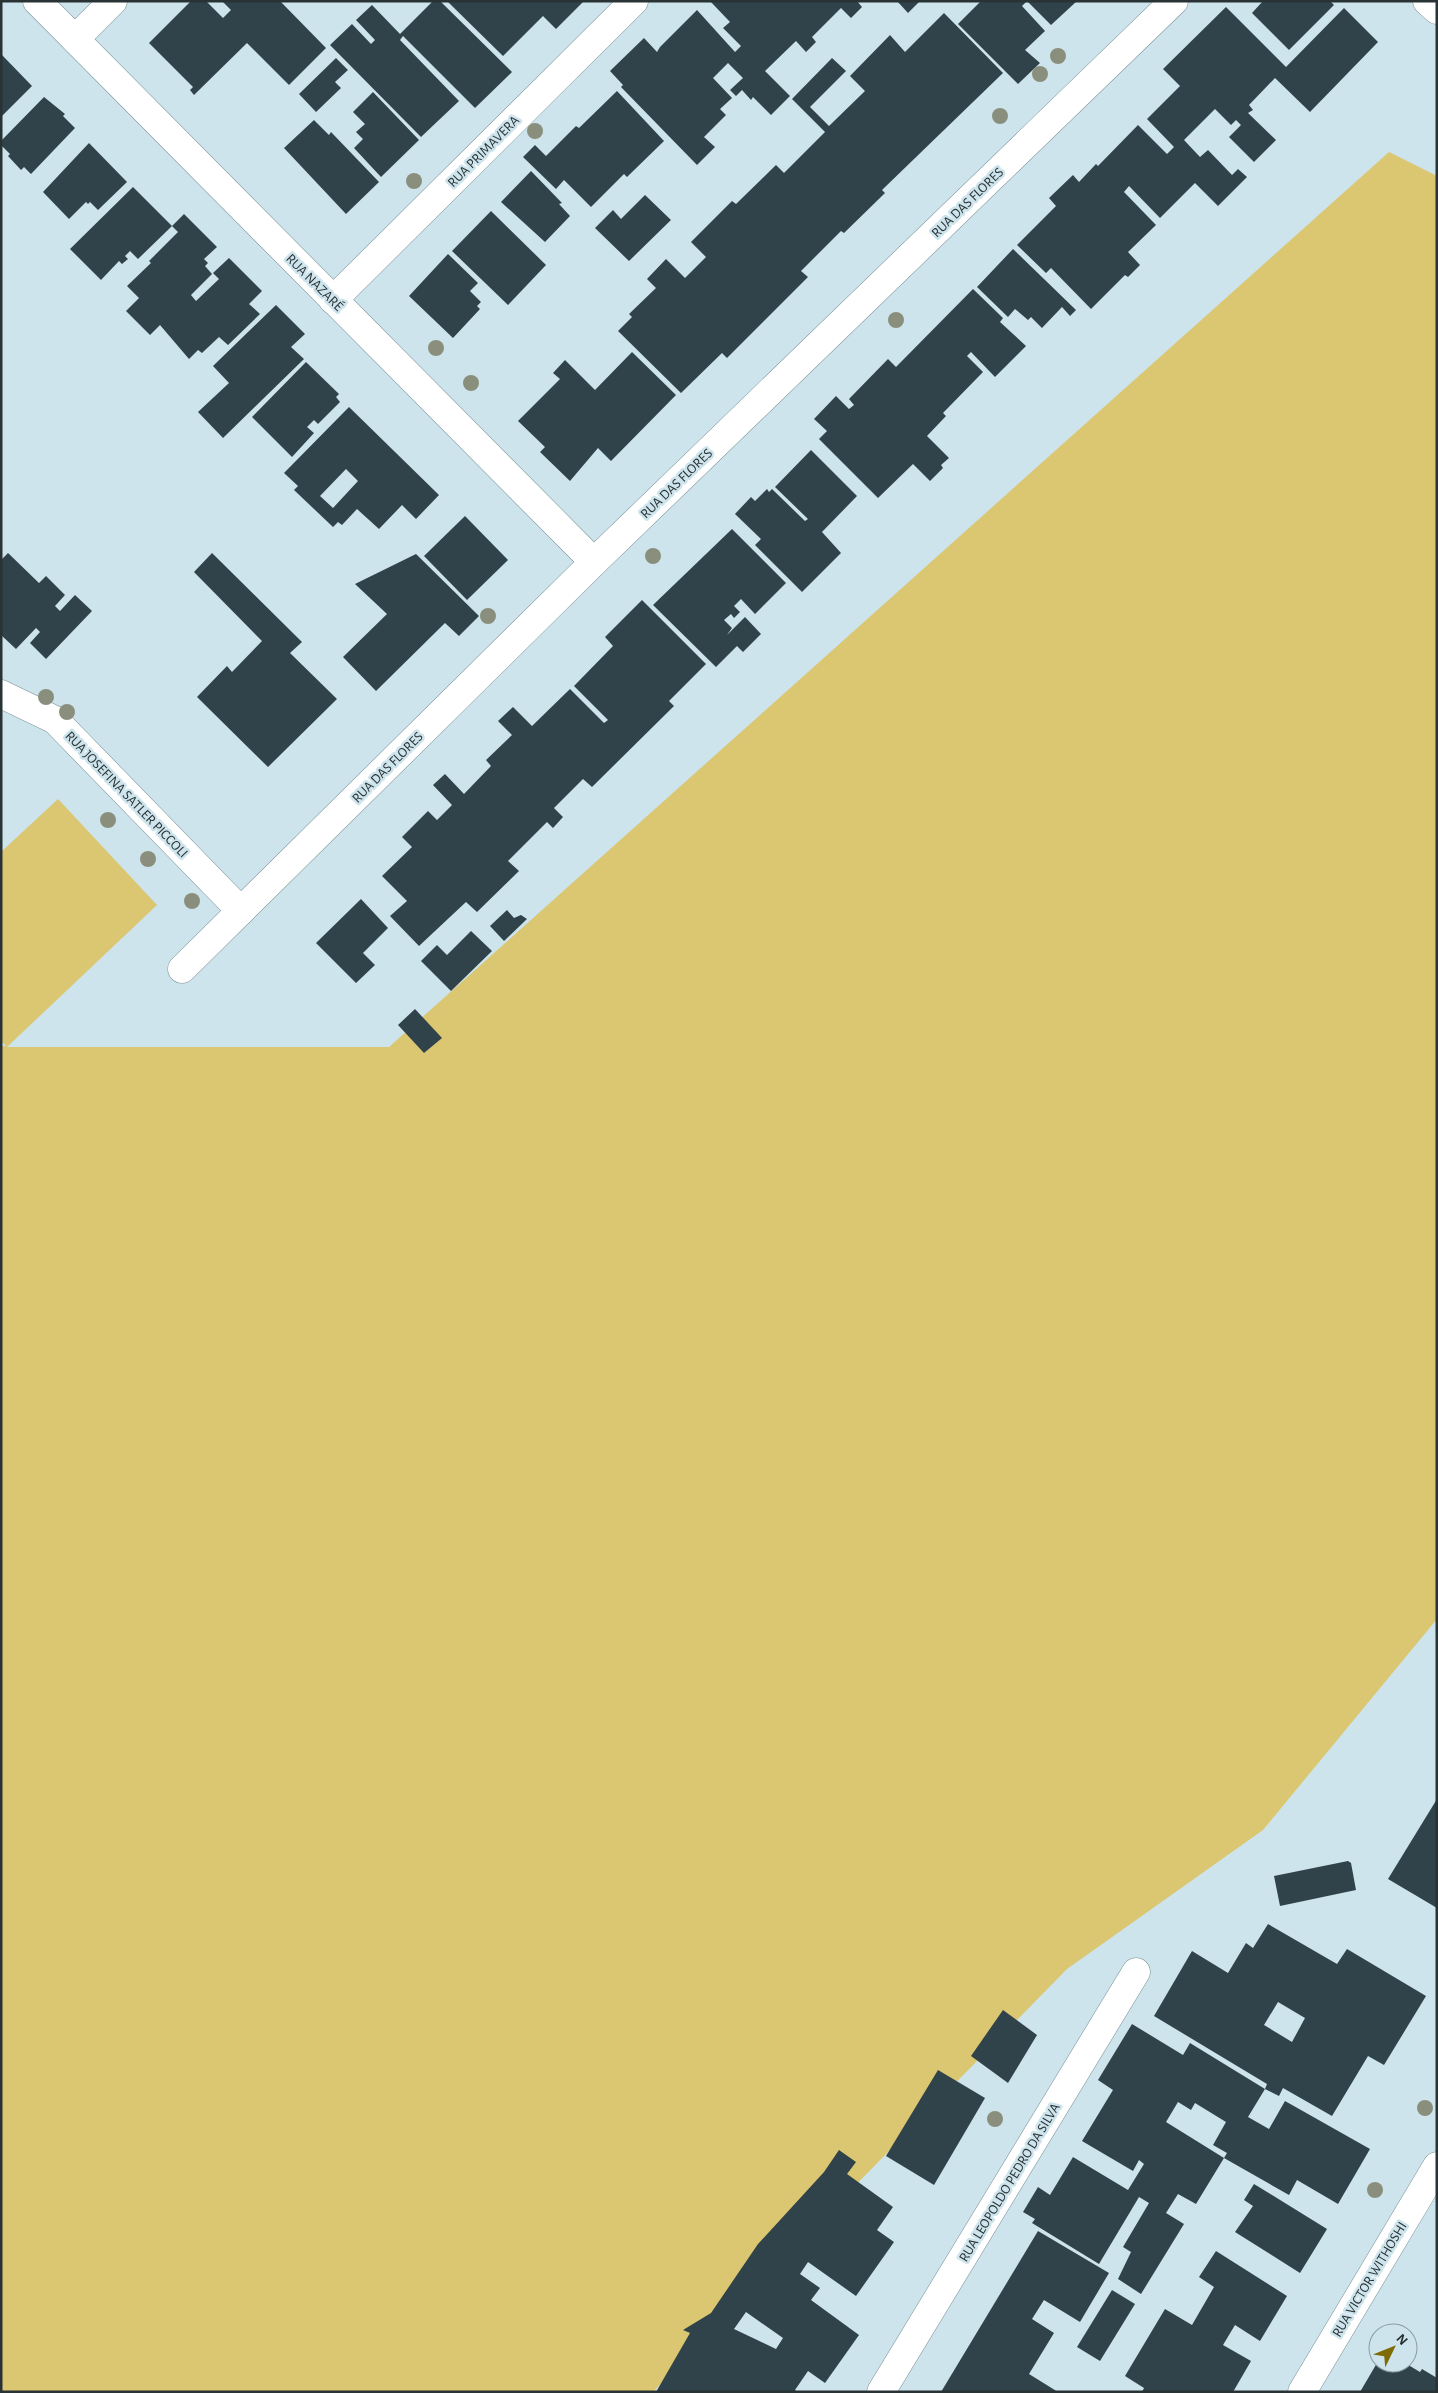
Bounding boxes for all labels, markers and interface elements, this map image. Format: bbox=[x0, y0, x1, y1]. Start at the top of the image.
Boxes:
street label: RUA PRIMAVERA bbox=[445, 113, 522, 190]
street label: RUA DAS FLORES bbox=[929, 165, 1006, 240]
street label: RUA NAZARÉ bbox=[283, 249, 348, 314]
street label: RUA DAS FLORES bbox=[638, 446, 715, 521]
street label: RUA JOSEFINA SATLER PICCOLI bbox=[62, 729, 190, 861]
street label: RUA DAS FLORES bbox=[350, 730, 426, 806]
street label: RUA LEOPOLDO PEDRO DA SILVA bbox=[957, 2101, 1063, 2264]
street label: RUA VICTOR WITHOSHI bbox=[1330, 2220, 1410, 2339]
north arrow bbox=[1368, 2323, 1418, 2373]
text: N bbox=[1393, 2331, 1410, 2348]

